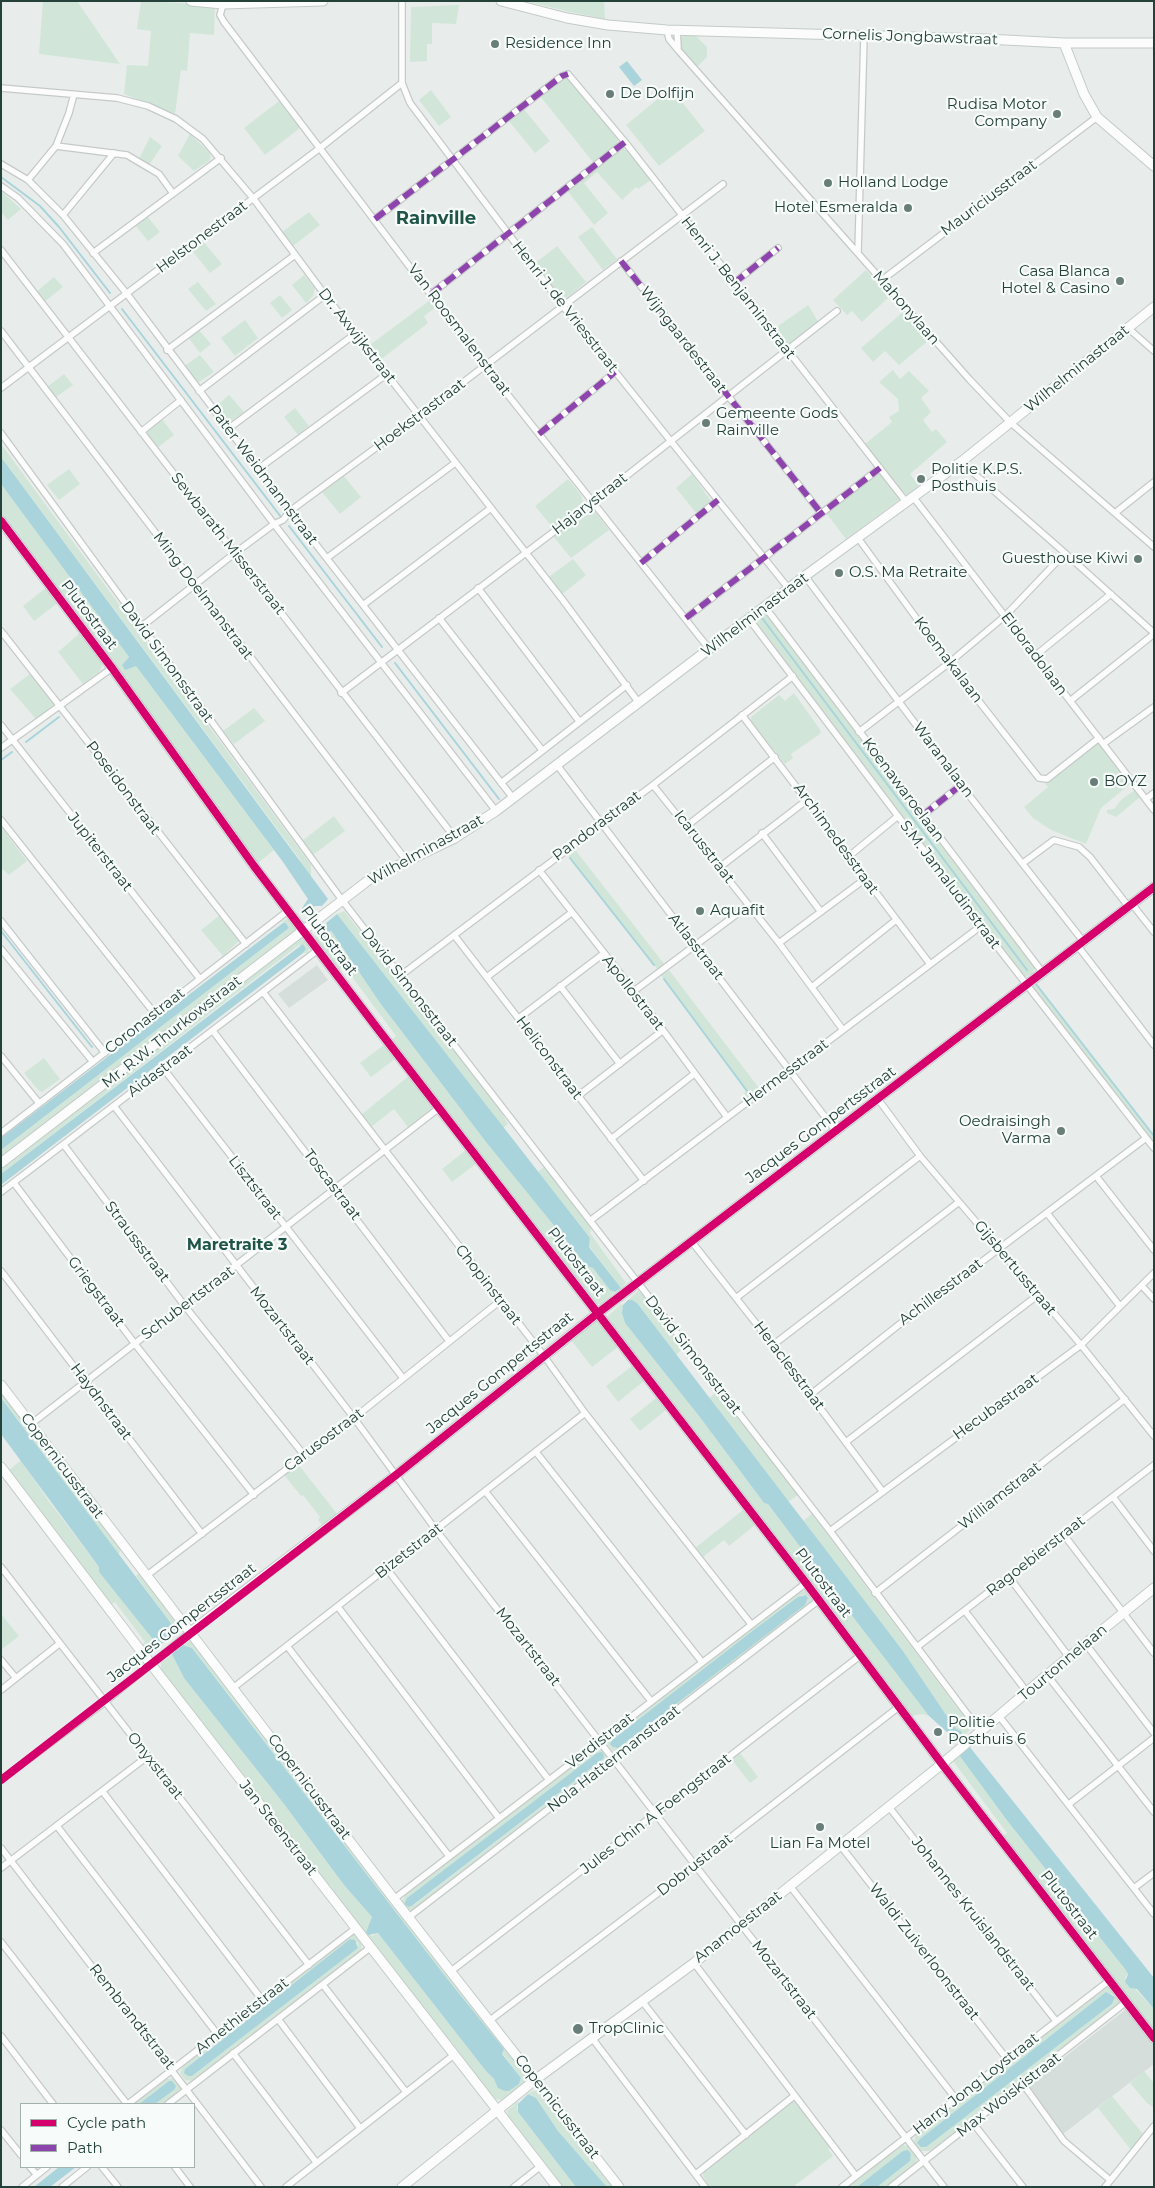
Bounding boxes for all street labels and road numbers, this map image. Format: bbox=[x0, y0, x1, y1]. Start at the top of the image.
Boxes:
street label: Cornelis Jongbawstraat bbox=[822, 25, 998, 49]
street label: Mauriciusstraat bbox=[937, 156, 1041, 240]
street label: Helstonestraat bbox=[153, 197, 251, 277]
street label: Henri J. Benjaminstraat bbox=[677, 213, 799, 363]
street label: Henri J. de Vriesstraat bbox=[508, 238, 622, 376]
street label: Van Roosmalenstraat bbox=[404, 261, 514, 399]
street label: Mahonylaan bbox=[869, 267, 943, 349]
street label: Wijngaardestraat bbox=[636, 283, 730, 397]
street label: Dr. Axwijkstraat bbox=[314, 285, 400, 387]
street label: Wilhelminastraat bbox=[1021, 321, 1133, 417]
street label: Hoekstrastraat bbox=[371, 375, 469, 455]
street label: Pater Weidmannstraat bbox=[204, 401, 322, 549]
street label: Sewbarath Misserstraat bbox=[167, 469, 289, 619]
street label: Hajarystraat bbox=[549, 469, 631, 539]
street label: Ming Doelmanstraat bbox=[149, 529, 257, 663]
street label: Wilhelminastraat bbox=[698, 569, 812, 661]
street label: Plutostraat bbox=[57, 577, 121, 653]
street label: David Simonsstraat bbox=[117, 598, 217, 726]
street label: Eldoradolaan bbox=[997, 609, 1071, 699]
street label: Koemakalaan bbox=[910, 613, 986, 707]
street label: Waranalaan bbox=[909, 719, 977, 801]
street label: Koenawaroelaan bbox=[858, 734, 948, 846]
street label: Poseidonstraat bbox=[82, 738, 164, 838]
street label: Archimedesstraat bbox=[790, 780, 882, 898]
street label: Pandorastraat bbox=[549, 787, 645, 865]
street label: Icarusstraat bbox=[670, 807, 738, 887]
street label: Jupiterstraat bbox=[64, 809, 136, 895]
street label: Wilhelminastraat bbox=[365, 811, 487, 889]
street label: S.M. Jamaludinstraat bbox=[896, 817, 1004, 953]
street label: Plutostraat bbox=[297, 903, 361, 979]
street label: Atlasstraat bbox=[664, 910, 728, 984]
street label: David Simonsstraat bbox=[357, 924, 461, 1050]
street label: Apollostraat bbox=[598, 952, 668, 1034]
street label: Mr. R.W. Thurkowstraat bbox=[99, 972, 245, 1092]
street label: Coronastraat bbox=[101, 984, 189, 1058]
street label: Heliconstraat bbox=[512, 1013, 586, 1103]
street label: Hermesstraat bbox=[740, 1035, 832, 1111]
street label: Aidastraat bbox=[124, 1041, 196, 1101]
street label: Jacques Gompertsstraat bbox=[742, 1063, 900, 1187]
street label: Toscastraat bbox=[299, 1146, 365, 1224]
street label: Lisztstraat bbox=[224, 1152, 286, 1224]
street label: Straussstraat bbox=[101, 1198, 173, 1286]
street label: Gijsbertusstraat bbox=[970, 1217, 1060, 1319]
street label: Plutostraat bbox=[543, 1224, 609, 1300]
street label: Chopinstraat bbox=[451, 1241, 525, 1329]
street label: Griegstraat bbox=[64, 1253, 128, 1331]
street label: Achillesstraat bbox=[896, 1255, 986, 1329]
street label: Schubertstraat bbox=[138, 1262, 238, 1344]
street label: Mozartstraat bbox=[246, 1283, 318, 1369]
street label: David Simonsstraat bbox=[641, 1292, 745, 1418]
street label: Jacques Gompertsstraat bbox=[423, 1308, 577, 1438]
street label: Heraclesstraat bbox=[750, 1318, 828, 1414]
street label: Haydnstraat bbox=[66, 1360, 136, 1444]
street label: Hecubastraat bbox=[950, 1370, 1042, 1444]
street label: Carusostraat bbox=[281, 1404, 367, 1476]
street label: Copernicusstraat bbox=[16, 1410, 108, 1522]
street label: Williamstraat bbox=[955, 1458, 1045, 1534]
street label: Ragoebierstraat bbox=[983, 1512, 1089, 1600]
street label: Bizetstraat bbox=[372, 1519, 446, 1583]
street label: Plutostraat bbox=[791, 1545, 855, 1621]
street label: Jacques Gompertsstraat bbox=[104, 1559, 260, 1687]
street label: Mozartstraat bbox=[492, 1604, 564, 1690]
street label: Tourtonnelaan bbox=[1015, 1621, 1111, 1705]
street label: Nola Hattermanstraat bbox=[544, 1702, 684, 1816]
street label: Verdistraat bbox=[562, 1709, 638, 1773]
street label: Onyxstraat bbox=[123, 1729, 187, 1803]
street label: Copernicusstraat bbox=[263, 1731, 355, 1843]
street label: Jules Chin A Foengstraat bbox=[577, 1750, 735, 1878]
street label: Jan Steenstraat bbox=[235, 1777, 321, 1879]
street label: Dobrustraat bbox=[654, 1830, 736, 1900]
street label: Johannes Kruislandstraat bbox=[907, 1833, 1039, 1995]
street label: Plutostraat bbox=[1036, 1867, 1102, 1943]
street label: Waldi Zuiverloonstraat bbox=[865, 1880, 983, 2024]
street label: Anamoestraat bbox=[690, 1887, 786, 1967]
street label: Mozartstraat bbox=[748, 1937, 820, 2023]
street label: Rembrandtstraat bbox=[85, 1961, 179, 2073]
street label: Amethietstraat bbox=[192, 1974, 292, 2058]
street label: Harry Jong Loystraat bbox=[909, 2029, 1043, 2139]
street label: Max Woiskistraat bbox=[953, 2049, 1065, 2141]
street label: Copernicusstraat bbox=[511, 2051, 603, 2163]

